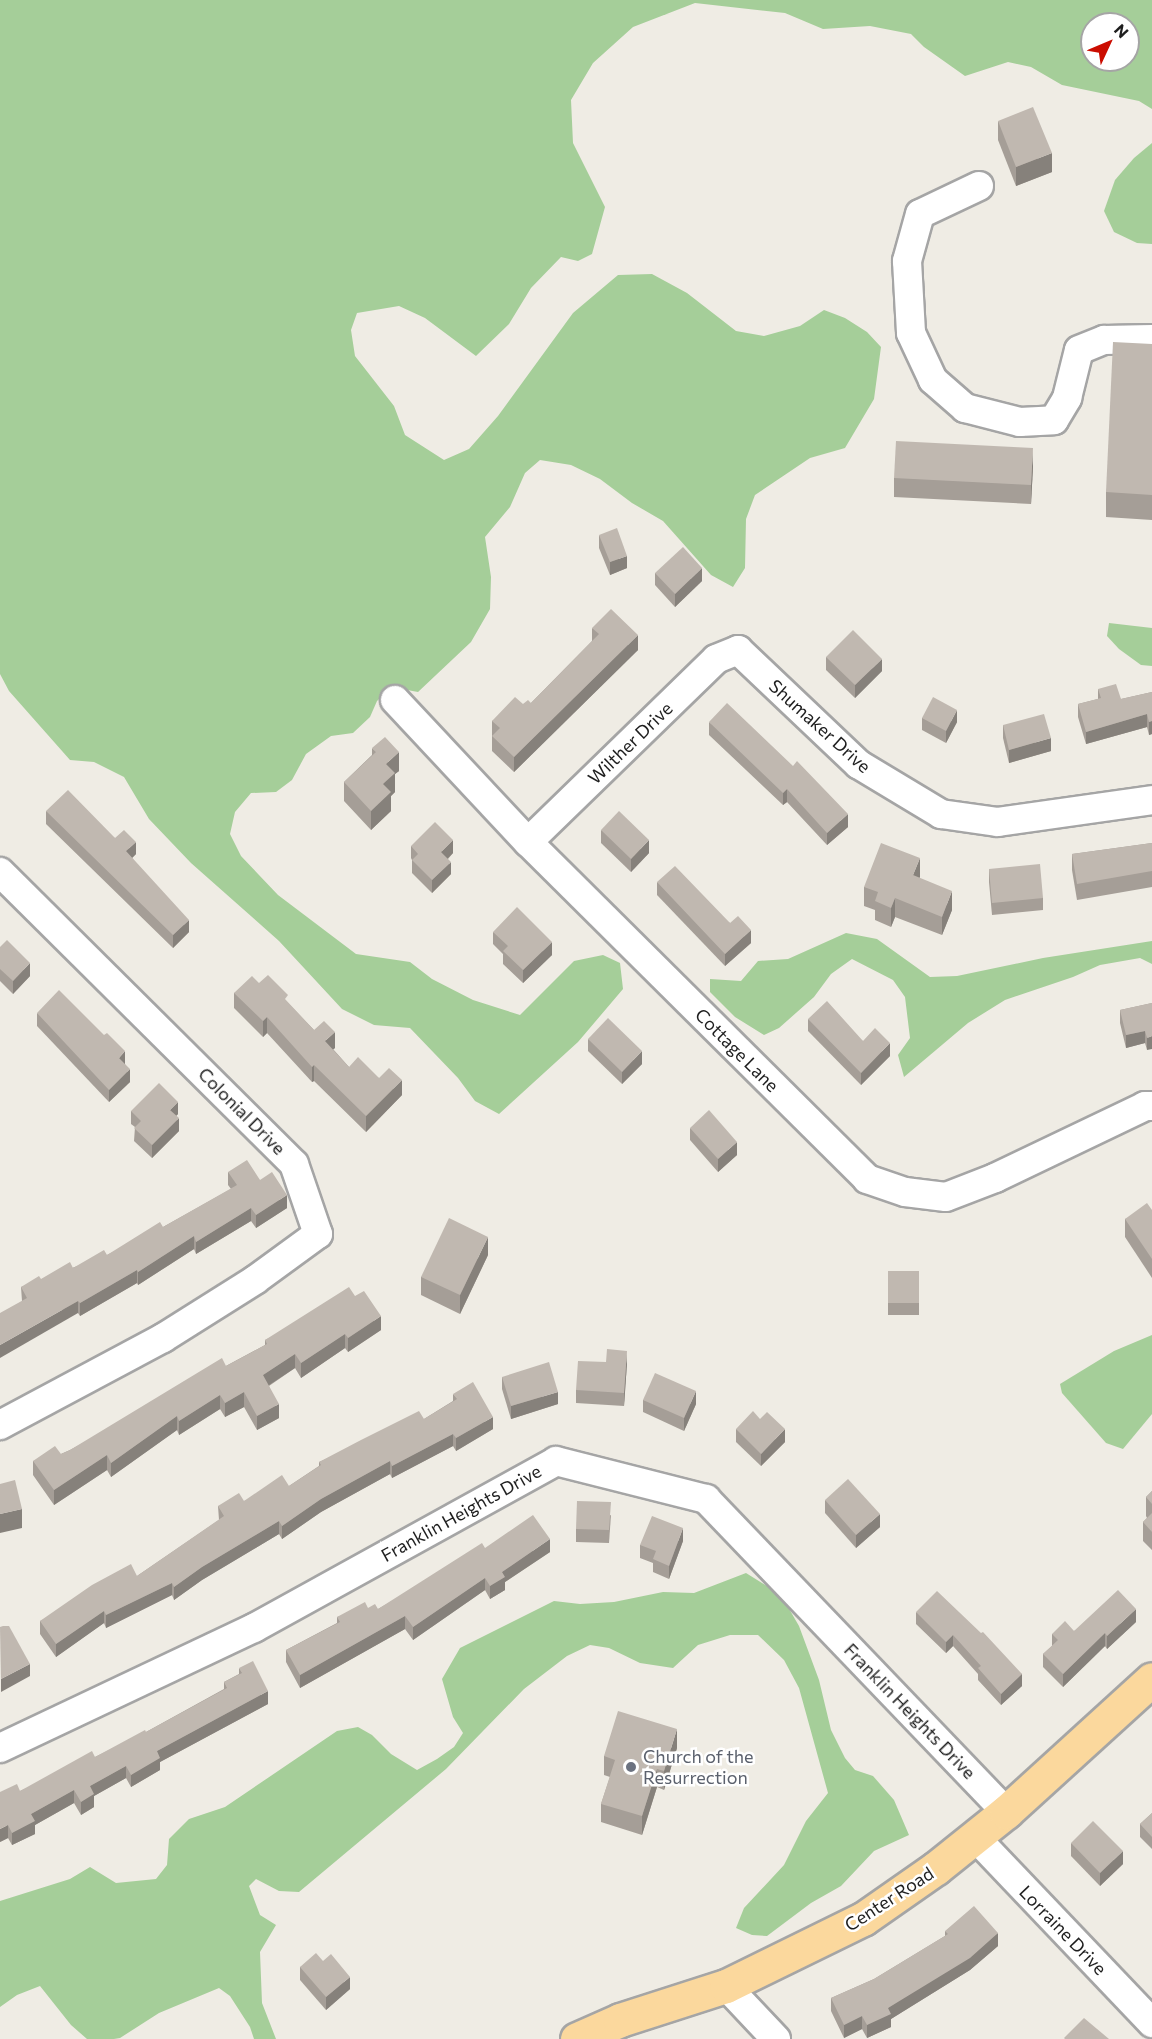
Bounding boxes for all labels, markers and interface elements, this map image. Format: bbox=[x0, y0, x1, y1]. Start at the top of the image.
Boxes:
north arrow bbox=[1080, 12, 1140, 72]
text: N bbox=[1111, 20, 1133, 41]
street label: Shumaker Drive bbox=[765, 675, 875, 777]
street label: Wilther Drive bbox=[583, 697, 677, 789]
street label: Cottage Lane bbox=[691, 1004, 783, 1096]
street label: Colonial Drive bbox=[194, 1063, 290, 1159]
street label: Franklin Heights Drive bbox=[377, 1460, 545, 1566]
street label: Franklin Heights Drive bbox=[840, 1639, 980, 1783]
place label: Church of the Resurrection bbox=[643, 1746, 754, 1788]
marker: Church of the Resurrection bbox=[624, 1760, 638, 1774]
street label: Center Road bbox=[841, 1862, 937, 1936]
street label: Lorraine Drive bbox=[1015, 1881, 1111, 1979]

